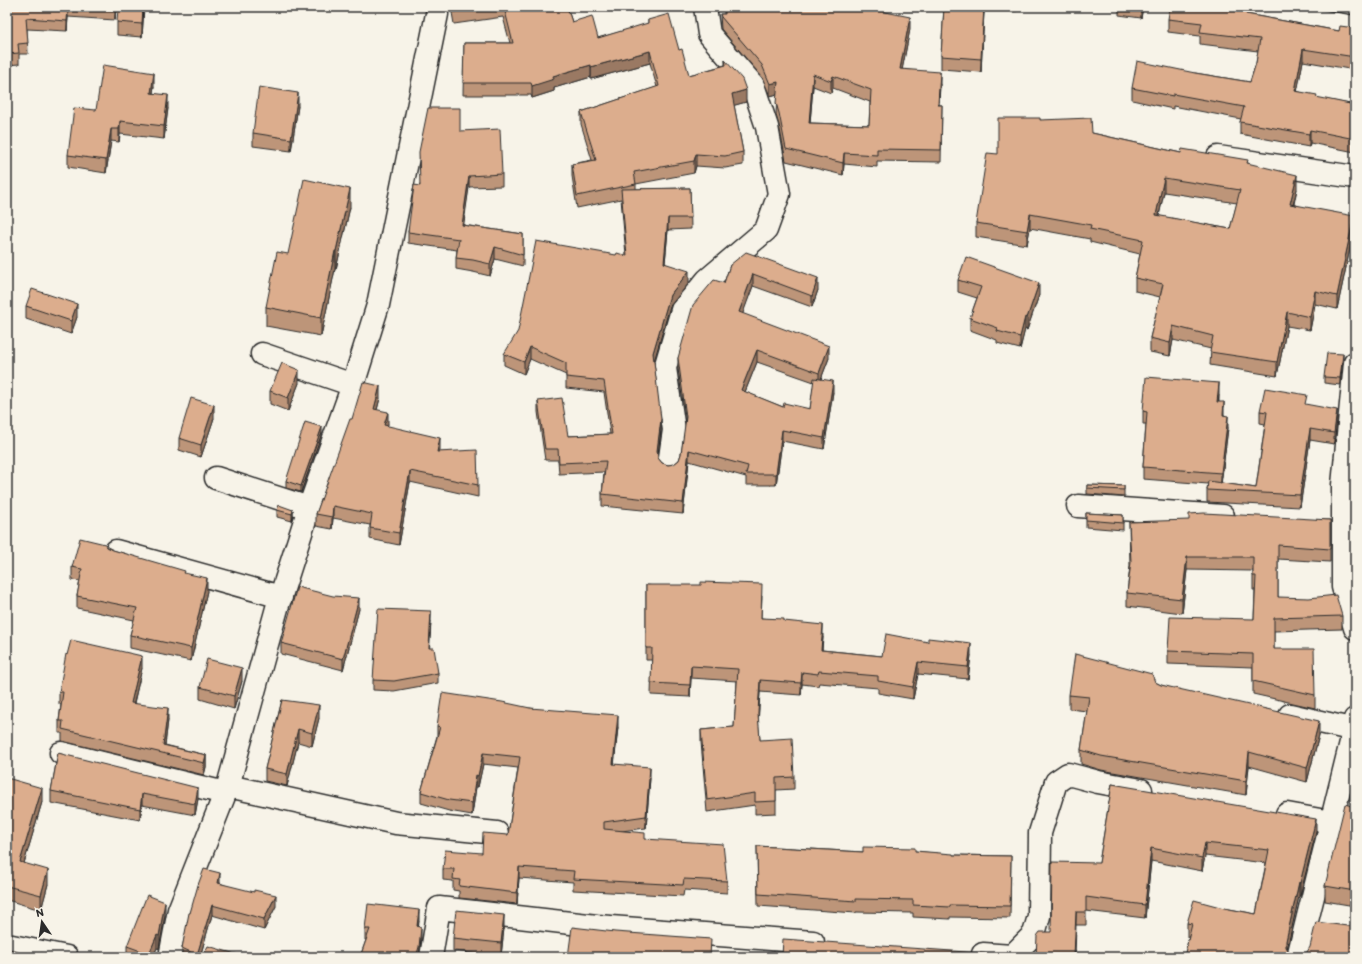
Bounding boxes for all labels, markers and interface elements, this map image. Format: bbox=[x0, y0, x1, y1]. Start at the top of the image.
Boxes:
north arrow bbox=[22, 902, 62, 942]
text: N bbox=[35, 906, 45, 920]

